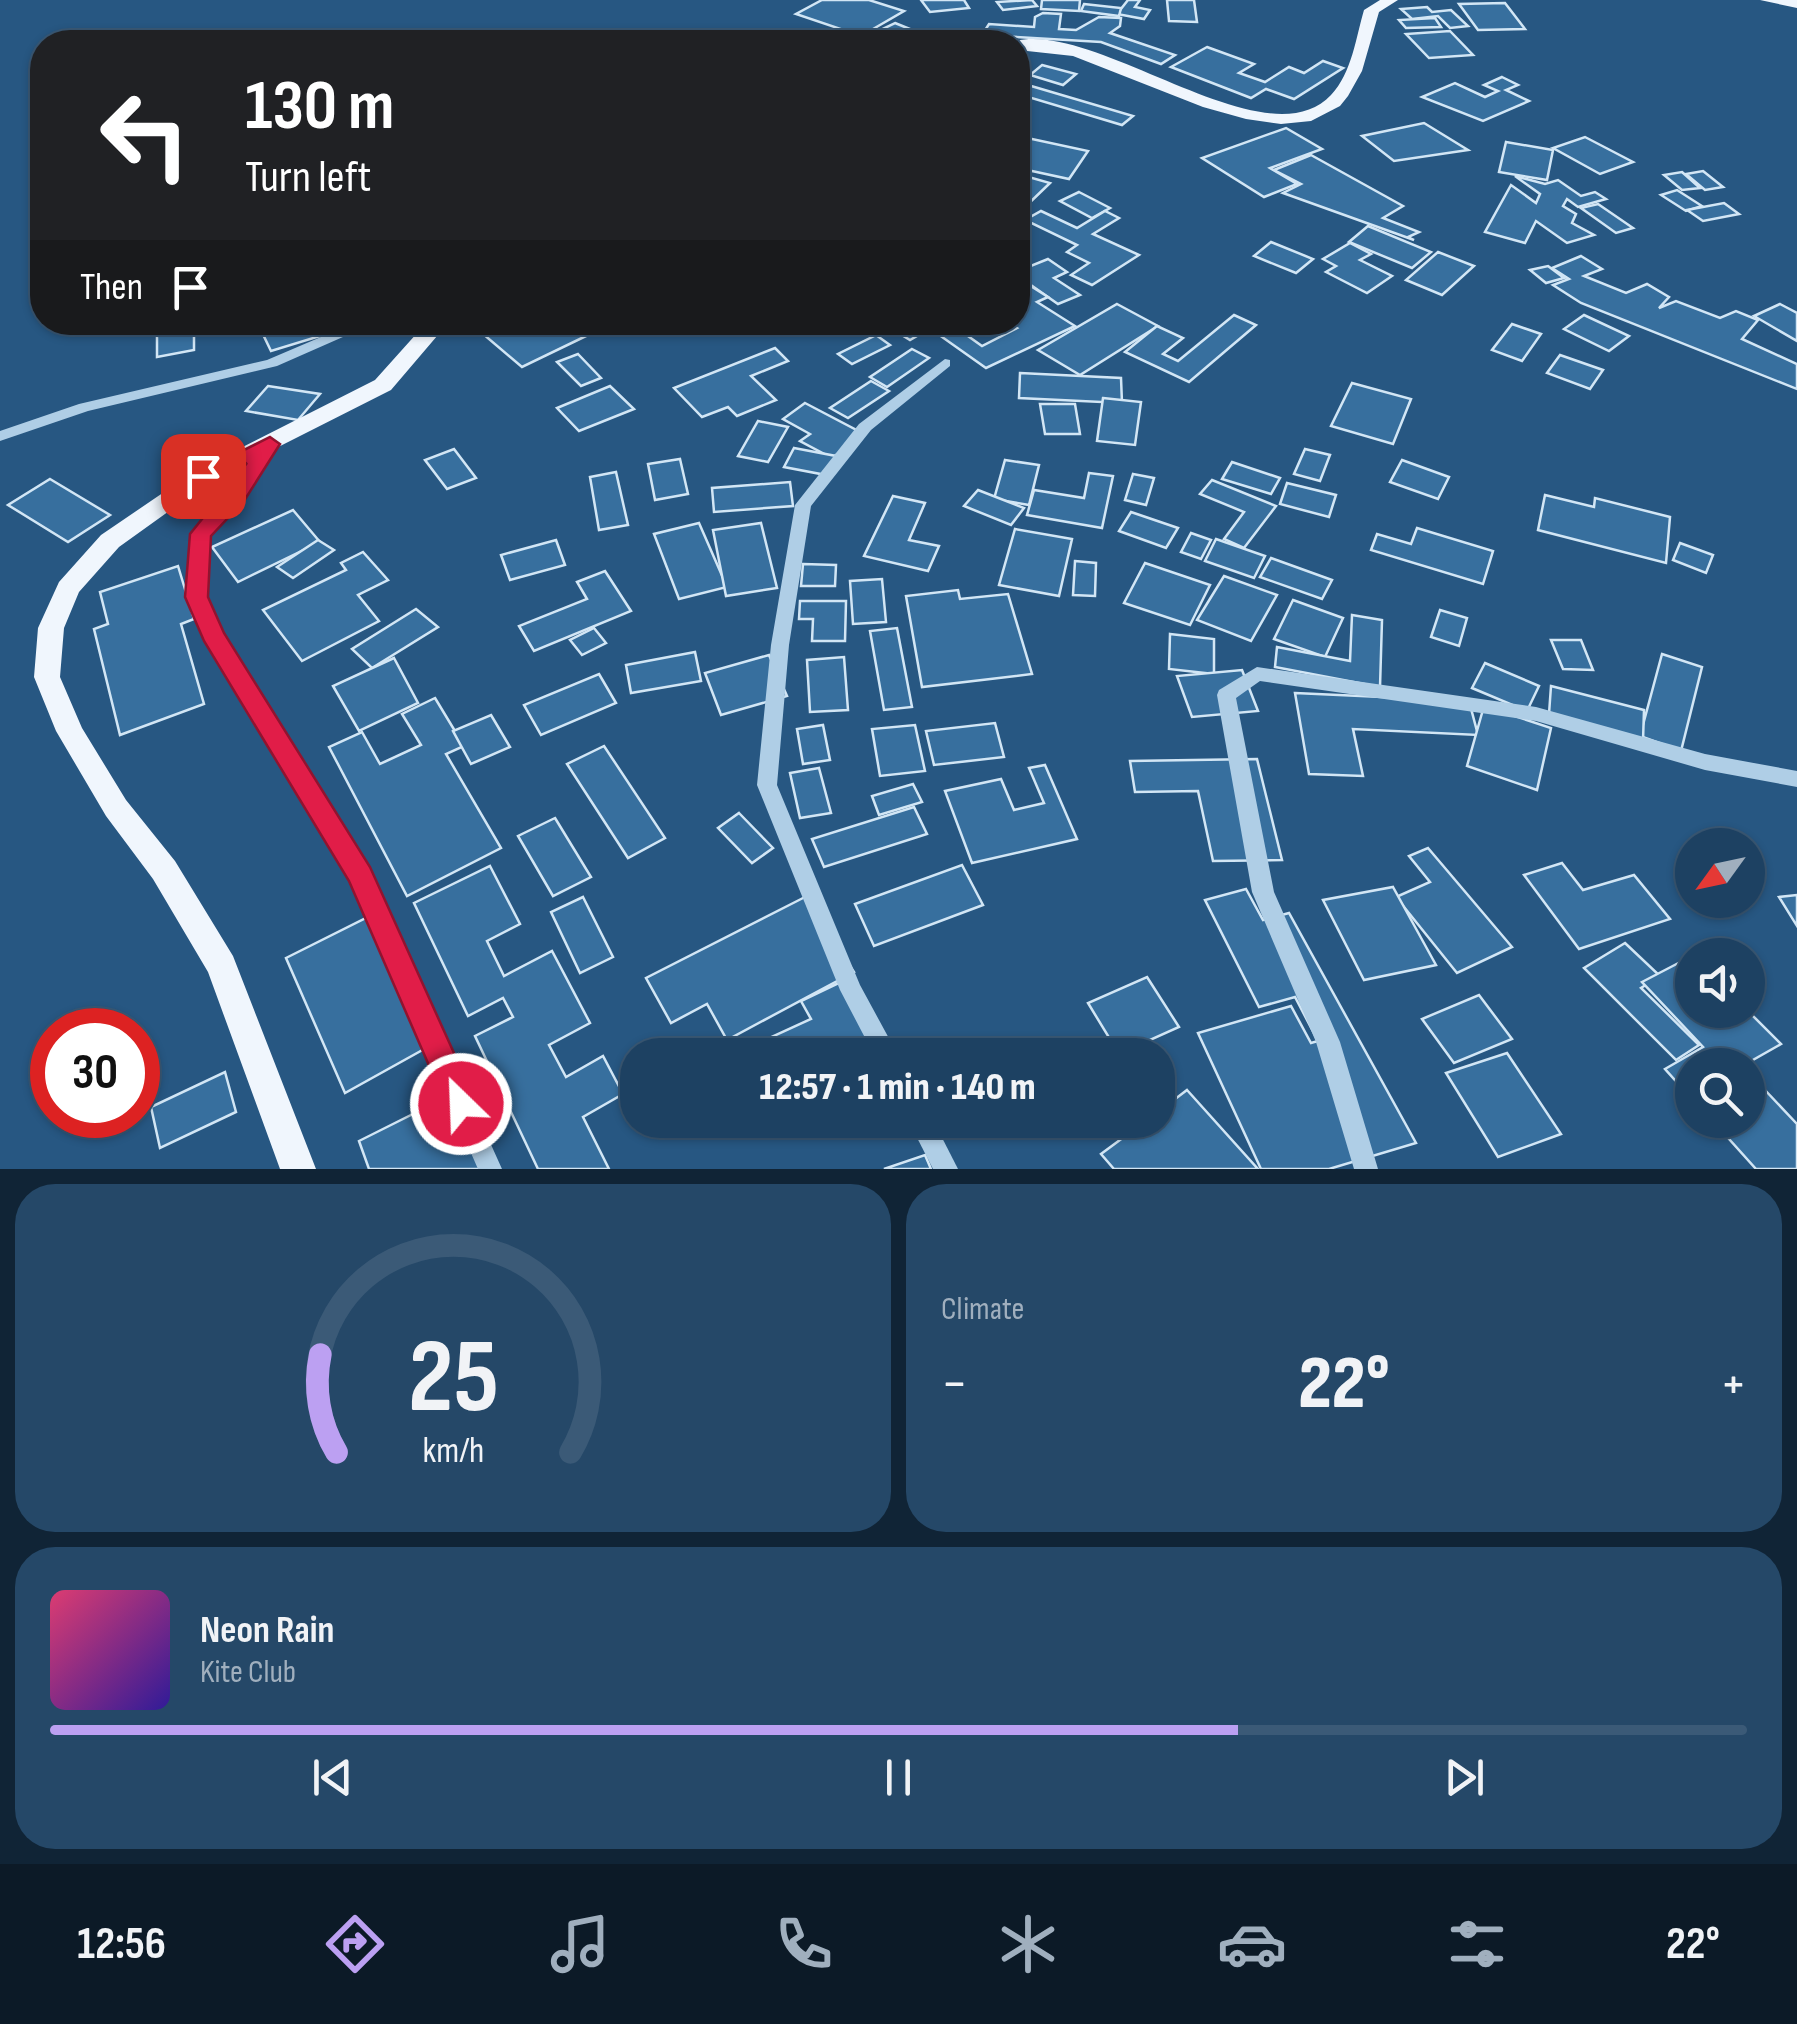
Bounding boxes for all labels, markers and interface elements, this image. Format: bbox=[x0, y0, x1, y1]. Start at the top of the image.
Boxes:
text: 130 m bbox=[245, 65, 394, 149]
icon: left bbox=[80, 70, 210, 200]
text: Turn left bbox=[245, 150, 371, 205]
icon: arrive bbox=[163, 260, 218, 315]
text: Then bbox=[80, 265, 143, 310]
pin bbox=[161, 434, 246, 519]
icon: arrive bbox=[176, 449, 231, 504]
north arrow bbox=[1675, 828, 1765, 918]
map controls bbox=[1675, 828, 1765, 1138]
button: sound bbox=[1675, 938, 1765, 1028]
speed limit sign: 30 bbox=[30, 1008, 160, 1138]
button: search bbox=[1675, 1048, 1765, 1138]
position arrow bbox=[409, 1052, 513, 1156]
text: 12:57 · 1 min · 140 m bbox=[759, 1065, 1036, 1110]
text: Climate bbox=[941, 1290, 1024, 1329]
text: 25 bbox=[407, 1316, 499, 1441]
text: 22° bbox=[1298, 1339, 1390, 1430]
text: − bbox=[941, 1351, 968, 1418]
text: + bbox=[1720, 1351, 1747, 1418]
text: km/h bbox=[422, 1430, 484, 1473]
text: Neon Rain bbox=[200, 1608, 334, 1653]
text: Kite Club bbox=[200, 1653, 296, 1692]
icon: previous bbox=[305, 1750, 360, 1805]
icon: pause bbox=[871, 1750, 926, 1805]
icon: next bbox=[1437, 1750, 1492, 1805]
icon: directions bbox=[320, 1909, 390, 1979]
icon: music bbox=[545, 1909, 615, 1979]
icon: phone bbox=[769, 1909, 839, 1979]
icon: climate bbox=[993, 1909, 1063, 1979]
icon: car bbox=[1217, 1909, 1287, 1979]
icon: filters bbox=[1442, 1909, 1512, 1979]
text: 12:56 bbox=[77, 1917, 166, 1972]
text: 22° bbox=[1666, 1917, 1720, 1972]

